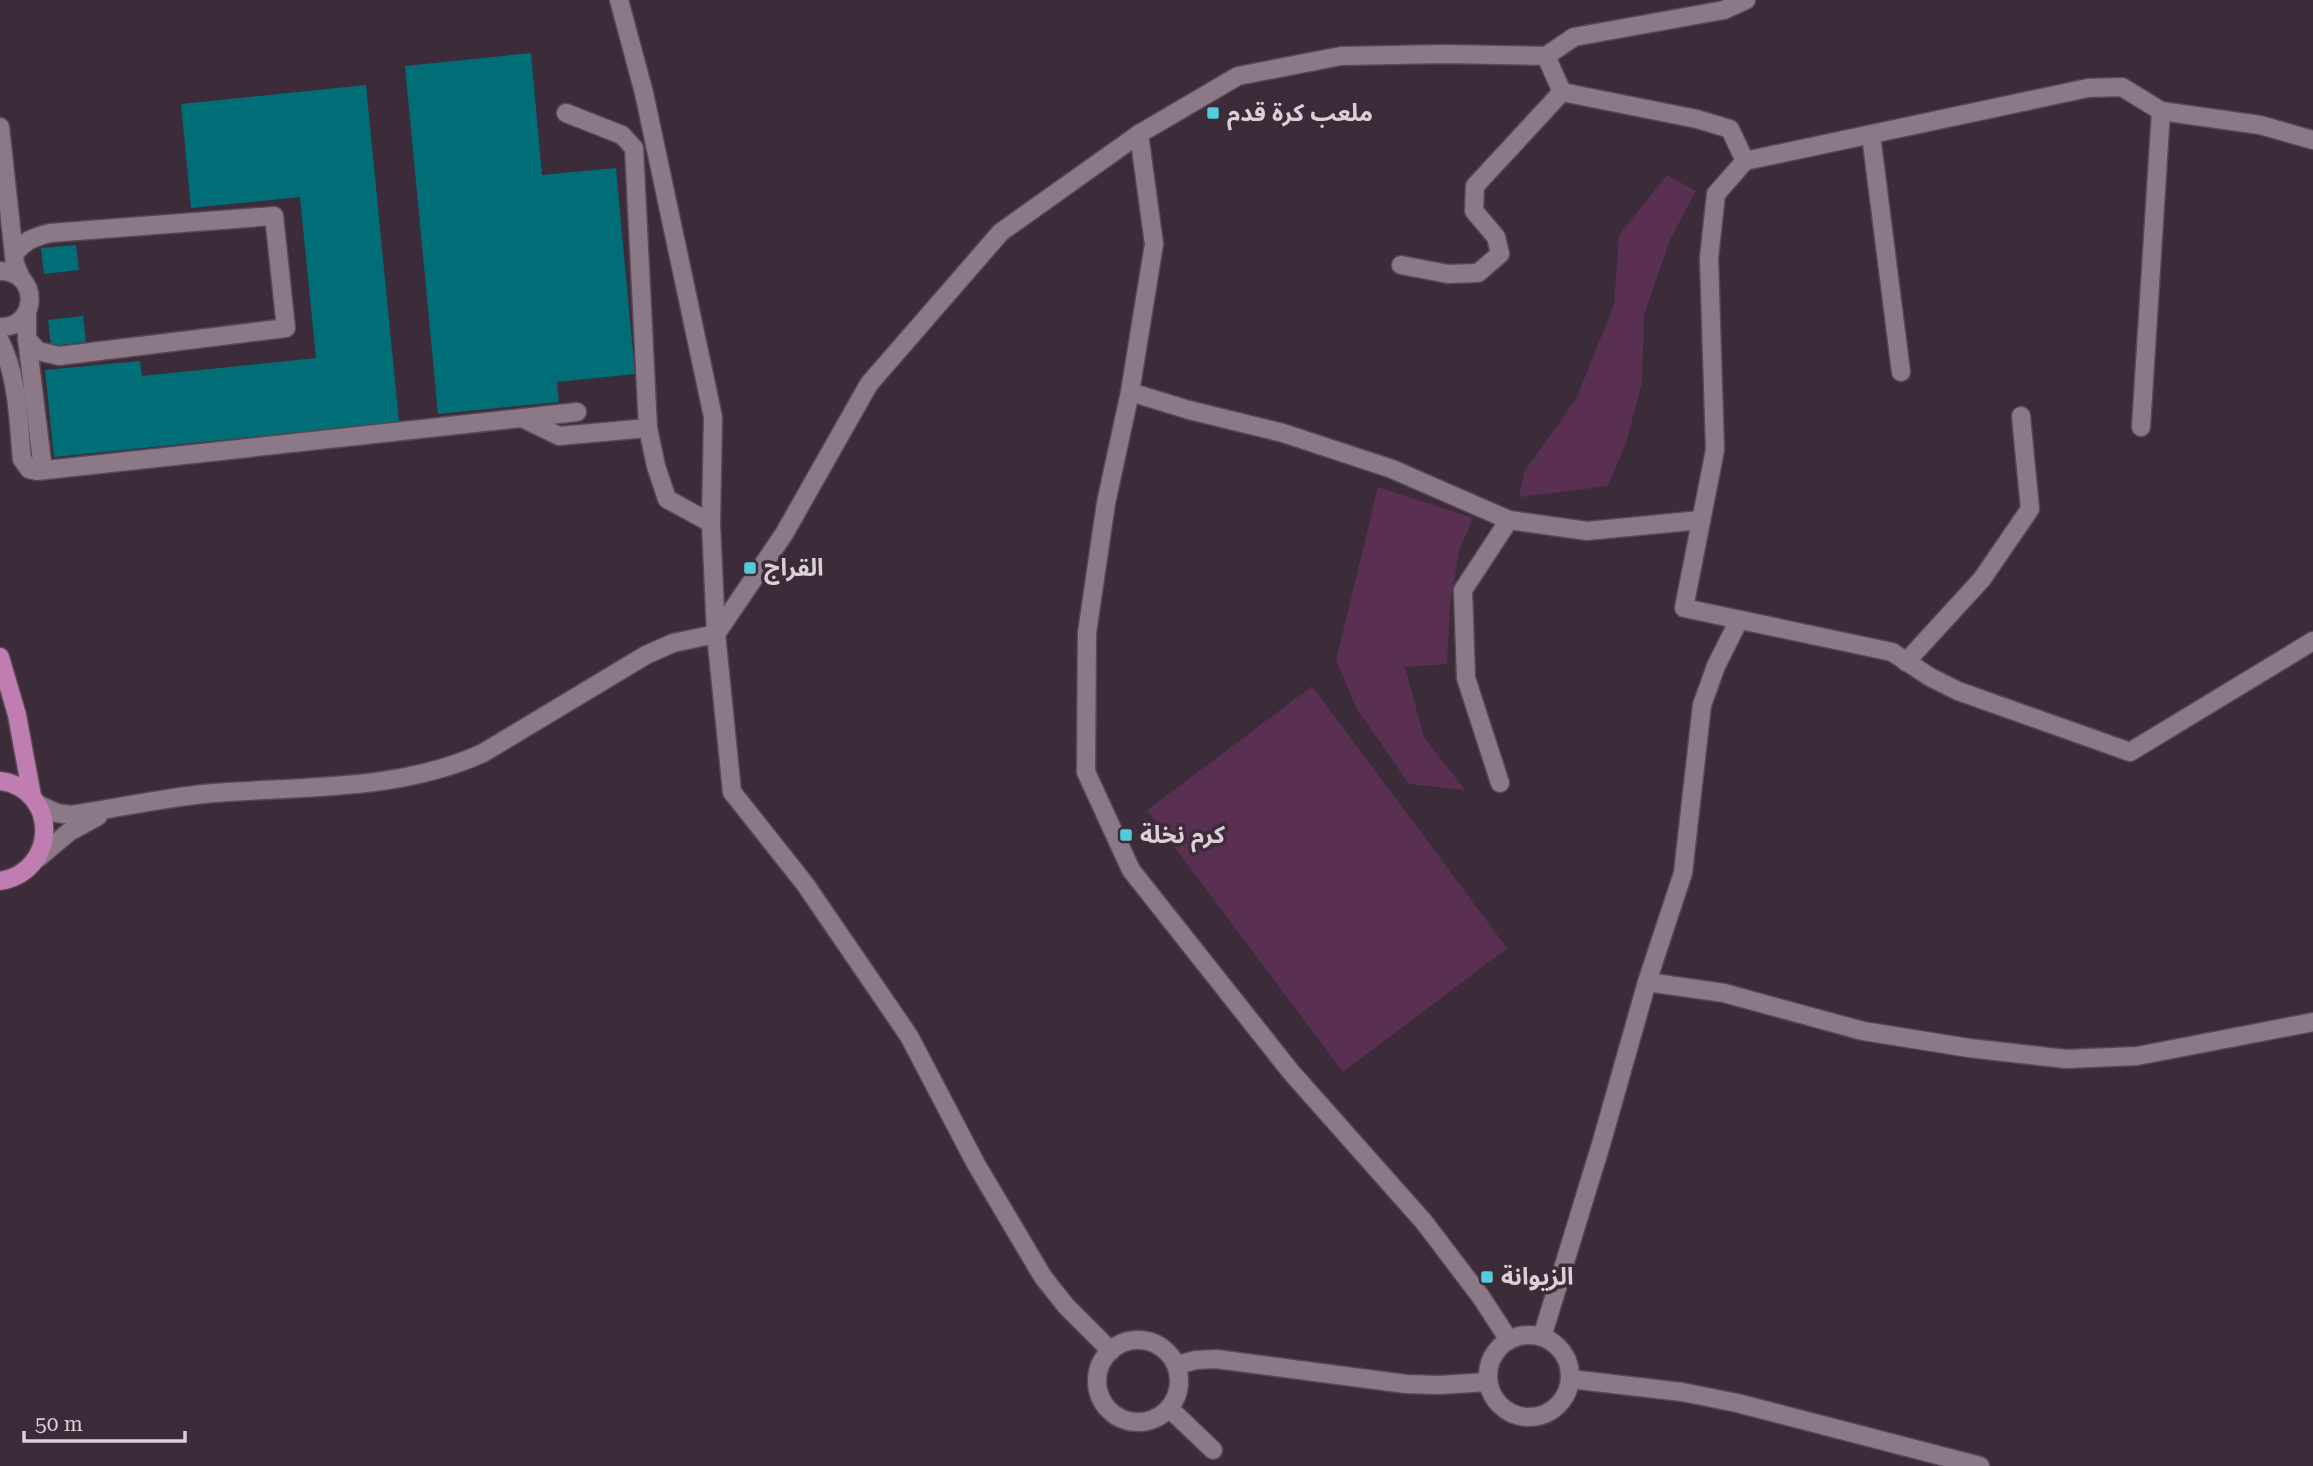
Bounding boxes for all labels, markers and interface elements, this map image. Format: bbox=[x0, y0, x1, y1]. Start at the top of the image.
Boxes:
place label: ملعب كرة قدم bbox=[1227, 99, 1373, 131]
marker: ملعب كرة قدم bbox=[1205, 105, 1221, 121]
place label: القراج bbox=[764, 554, 824, 585]
marker: القراج bbox=[742, 560, 758, 576]
place label: كرم نخلة bbox=[1140, 821, 1226, 853]
marker: كرم نخلة bbox=[1118, 827, 1134, 843]
place label: الزيوانة bbox=[1501, 1263, 1573, 1291]
marker: الزيوانة bbox=[1479, 1269, 1495, 1285]
scale bar bbox=[24, 1400, 186, 1444]
text: 50 m bbox=[35, 1412, 83, 1436]

